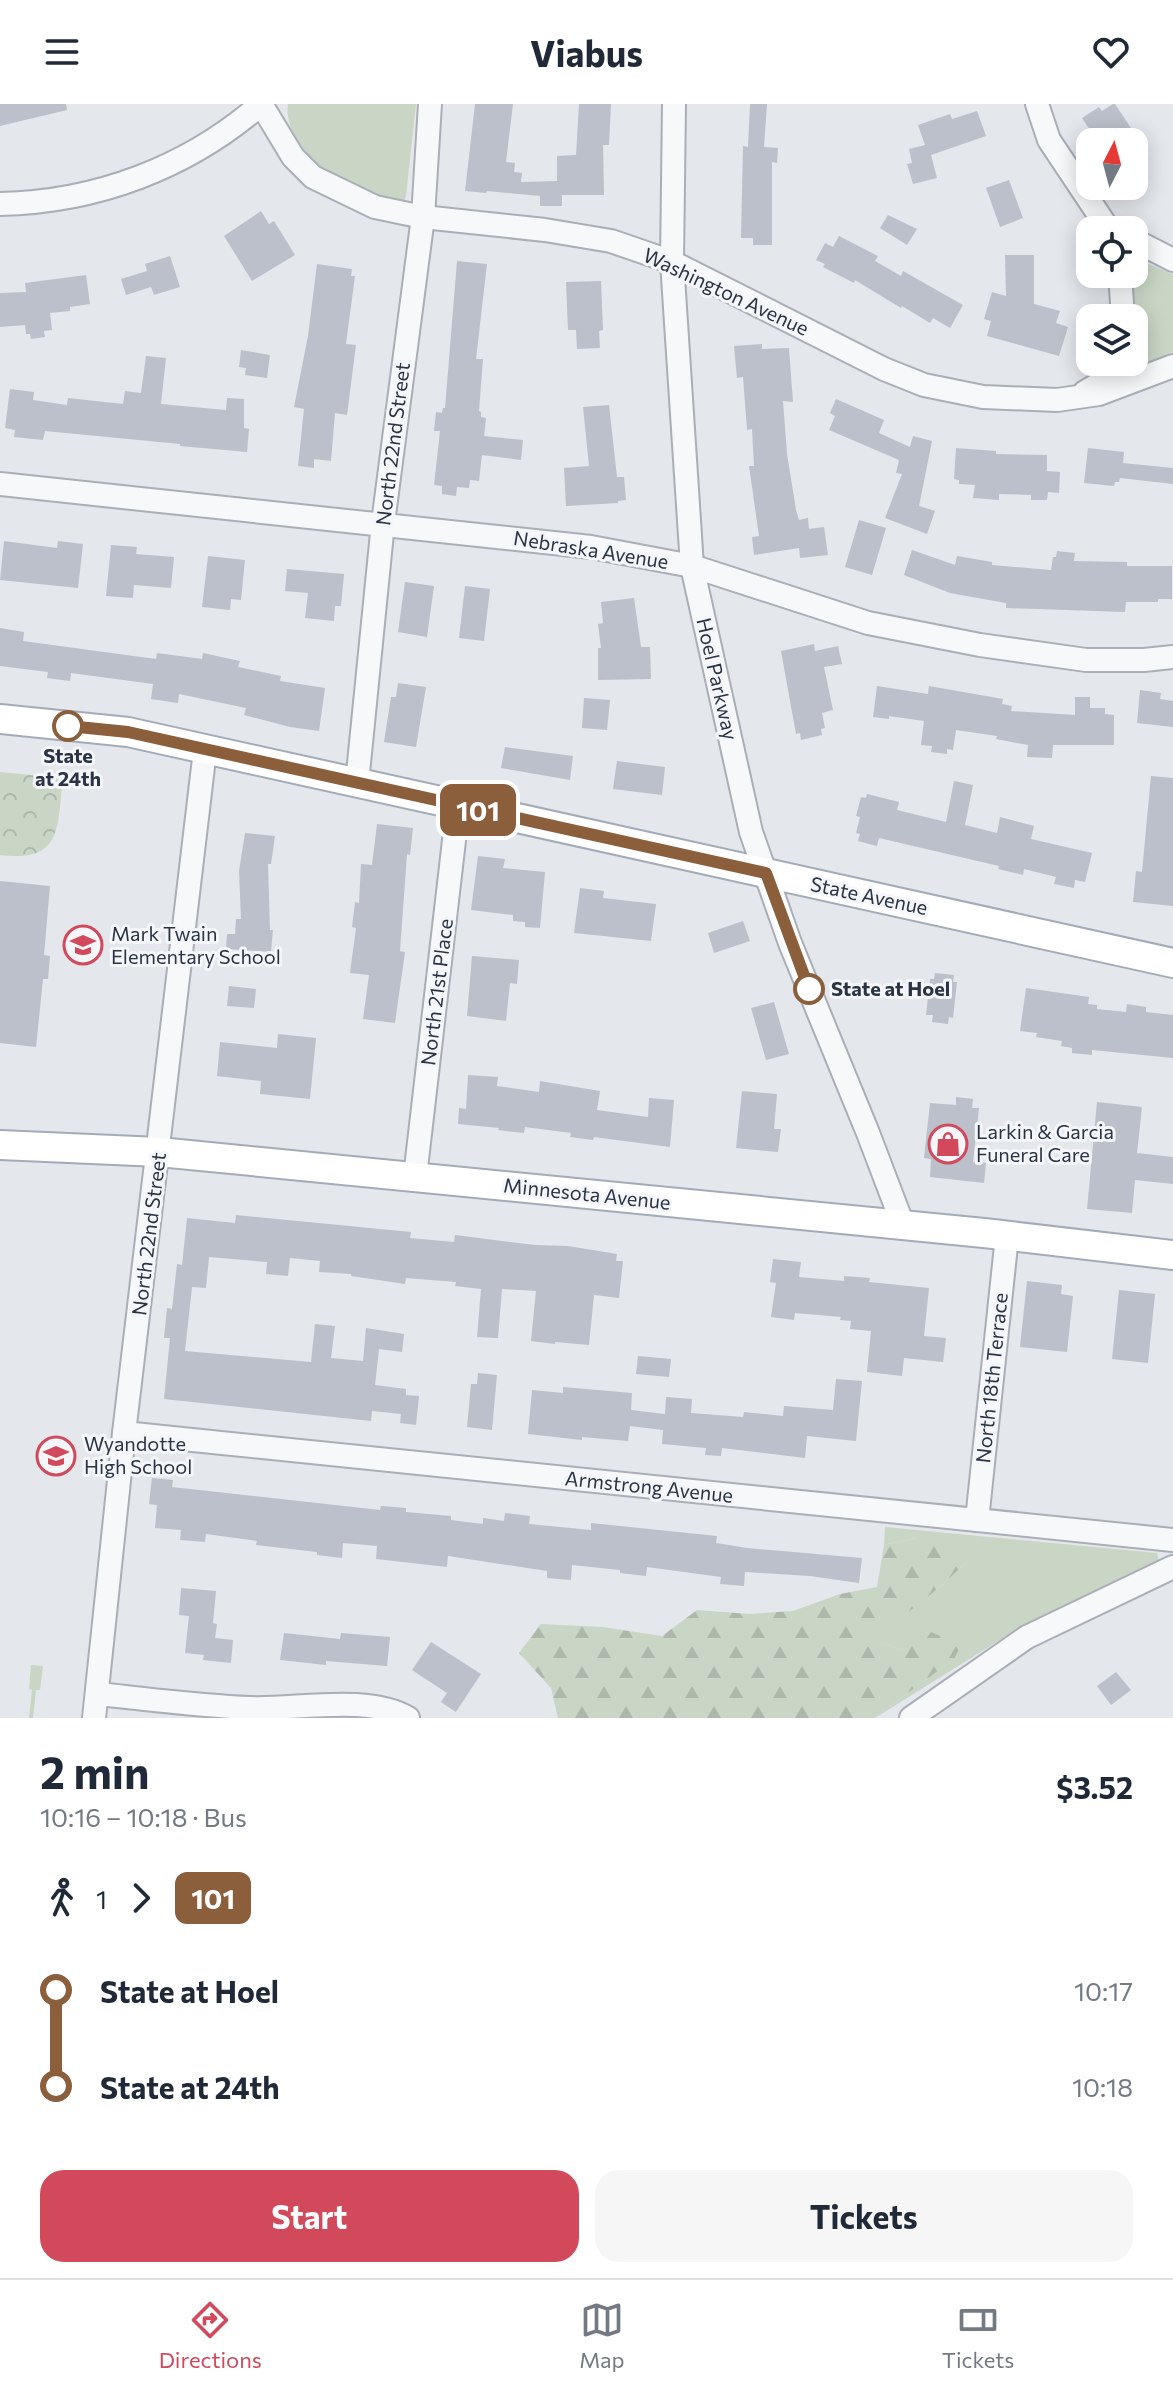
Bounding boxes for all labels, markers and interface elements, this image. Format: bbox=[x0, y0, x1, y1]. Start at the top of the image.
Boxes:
icon: menu bbox=[40, 30, 84, 74]
text: Viabus bbox=[530, 30, 643, 74]
icon: heart bbox=[1089, 30, 1133, 74]
north arrow bbox=[1076, 128, 1148, 200]
map controls bbox=[1076, 128, 1148, 376]
button: locate bbox=[1076, 216, 1148, 288]
street label: Washington Avenue bbox=[640, 242, 813, 340]
button: layers bbox=[1076, 304, 1148, 376]
street label: North 22nd Street bbox=[370, 361, 414, 527]
street label: Nebraska Avenue bbox=[512, 525, 670, 573]
street label: Hoel Parkway bbox=[692, 615, 744, 742]
marker: State at 24th bbox=[53, 711, 83, 741]
place label: State at 24th bbox=[35, 743, 101, 790]
line badge: 101 bbox=[432, 784, 524, 836]
text: 101 bbox=[456, 793, 500, 827]
street label: State Avenue bbox=[808, 871, 930, 919]
street label: North 21st Place bbox=[415, 917, 457, 1067]
place label: Mark Twain Elementary School bbox=[111, 921, 281, 968]
school or university icon: Mark Twain Elementary School bbox=[62, 924, 104, 966]
marker: State at Hoel bbox=[794, 974, 824, 1004]
place label: State at Hoel bbox=[831, 976, 950, 1000]
place label: Larkin & Garcia Funeral Care bbox=[976, 1119, 1114, 1166]
shop icon: Larkin & Garcia Funeral Care bbox=[927, 1123, 969, 1165]
street label: North 22nd Street bbox=[126, 1151, 170, 1317]
street label: Minnesota Avenue bbox=[502, 1172, 672, 1214]
street label: North 18th Terrace bbox=[970, 1292, 1012, 1464]
place label: Wyandotte High School bbox=[84, 1431, 192, 1478]
school or university icon: Wyandotte High School bbox=[35, 1435, 77, 1477]
street label: Armstrong Avenue bbox=[564, 1465, 734, 1507]
text: 2 min bbox=[40, 1744, 150, 1798]
text: $3.52 bbox=[1056, 1768, 1133, 1805]
text: 10:16 – 10:18 · Bus bbox=[40, 1801, 247, 1832]
icon: walk bbox=[40, 1876, 84, 1920]
icon: forward bbox=[119, 1876, 163, 1920]
text: 101 bbox=[191, 1881, 235, 1915]
text: 1 bbox=[96, 1883, 107, 1914]
text: State at Hoel bbox=[100, 1972, 279, 2009]
text: 10:17 bbox=[1074, 1975, 1133, 2006]
text: State at 24th bbox=[100, 2068, 280, 2105]
text: 10:18 bbox=[1072, 2071, 1133, 2102]
button: Start bbox=[40, 2170, 579, 2262]
button: Tickets bbox=[595, 2170, 1133, 2262]
tab: Directions bbox=[159, 2298, 262, 2373]
tab: Map bbox=[579, 2298, 625, 2373]
tab: Tickets bbox=[942, 2298, 1014, 2373]

